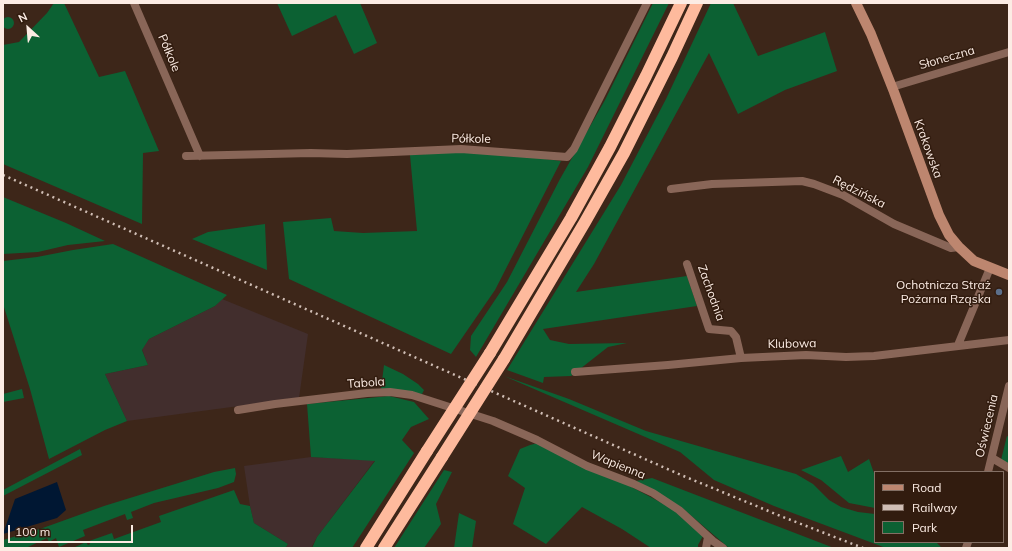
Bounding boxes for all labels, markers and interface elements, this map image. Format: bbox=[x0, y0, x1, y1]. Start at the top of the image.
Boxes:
north arrow bbox=[8, 8, 48, 48]
text: N bbox=[16, 9, 30, 25]
street label: Półkole bbox=[155, 32, 183, 74]
street label: Słoneczna bbox=[918, 43, 976, 73]
street label: Krakowska bbox=[911, 118, 945, 180]
street label: Półkole bbox=[451, 131, 491, 147]
street label: Rędzińska bbox=[830, 173, 888, 211]
street label: Zachodnia bbox=[694, 263, 728, 323]
place label: Ochotnicza Straż Pożarna Rząska bbox=[896, 278, 991, 306]
marker: Ochotnicza Straż Pożarna Rząska bbox=[994, 287, 1004, 297]
street label: Klubowa bbox=[767, 336, 817, 352]
street label: Tabola bbox=[347, 375, 385, 391]
street label: Oświecenia bbox=[973, 393, 1001, 459]
street label: Wapienna bbox=[589, 448, 647, 482]
legend bbox=[874, 471, 1004, 543]
text: Road bbox=[912, 480, 941, 495]
text: Railway bbox=[912, 500, 957, 515]
scale bar bbox=[10, 517, 135, 543]
text: Park bbox=[912, 520, 937, 535]
text: 100 m bbox=[15, 524, 50, 539]

